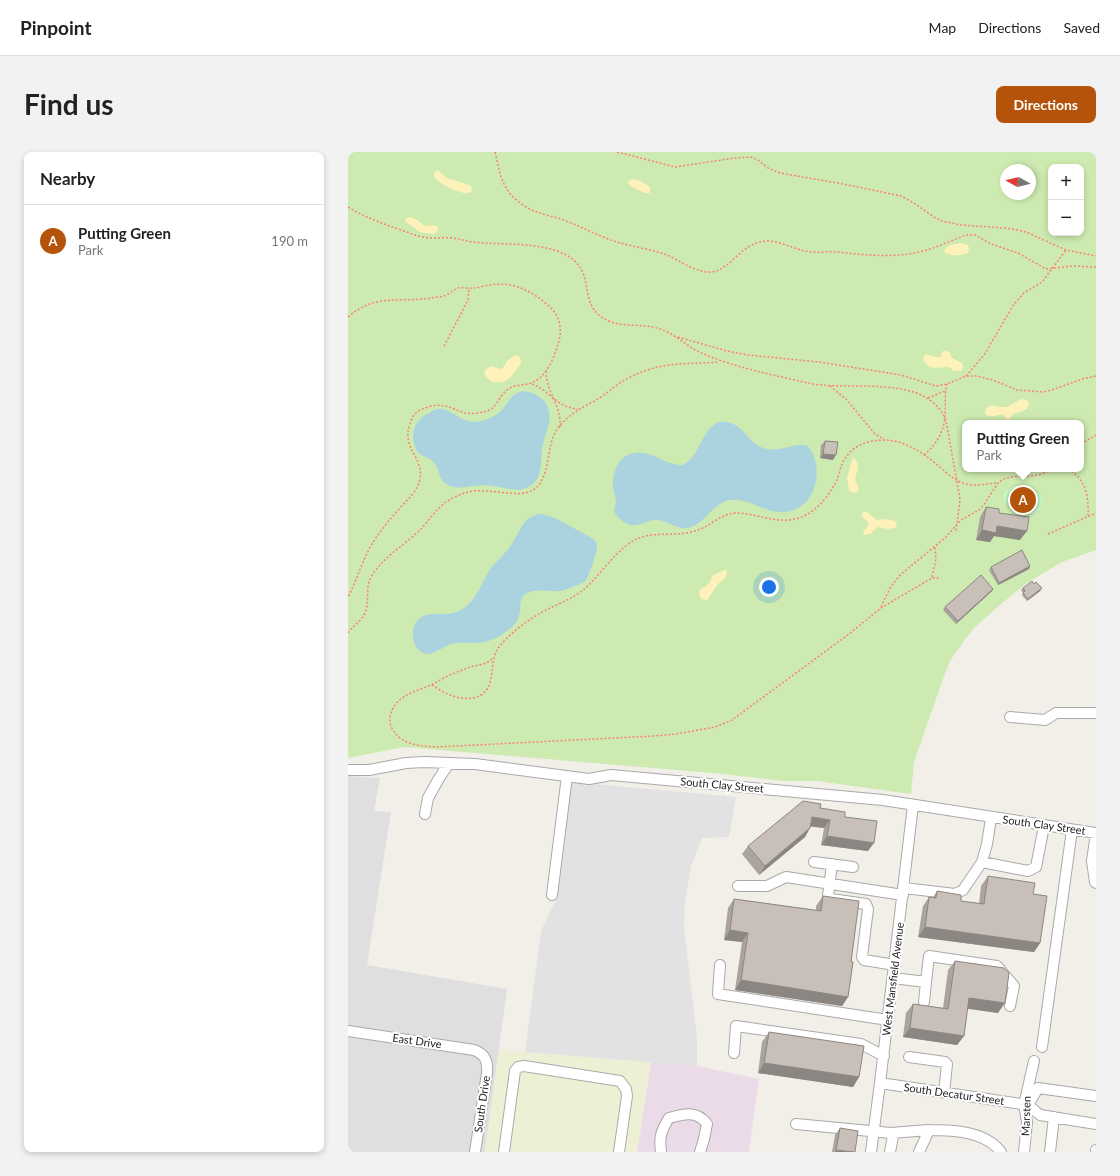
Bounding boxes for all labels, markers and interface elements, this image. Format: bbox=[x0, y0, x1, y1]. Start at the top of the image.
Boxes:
text: Pinpoint bbox=[20, 16, 91, 39]
text: Map bbox=[929, 19, 956, 36]
text: Directions bbox=[978, 19, 1041, 36]
text: Saved bbox=[1063, 19, 1100, 36]
button: Directions bbox=[996, 86, 1096, 123]
text: Find us bbox=[24, 87, 114, 121]
north arrow bbox=[1000, 164, 1036, 200]
map controls bbox=[1048, 164, 1084, 236]
button: + bbox=[1048, 164, 1084, 200]
text: Nearby bbox=[40, 168, 95, 189]
button: − bbox=[1048, 200, 1084, 236]
text: Putting Green bbox=[78, 224, 171, 242]
text: A bbox=[48, 233, 58, 249]
text: 190 m bbox=[271, 233, 308, 249]
text: Park bbox=[78, 242, 103, 258]
popup bbox=[962, 420, 1084, 472]
text: Putting Green bbox=[977, 429, 1069, 447]
text: Park bbox=[977, 447, 1002, 463]
pin: A bbox=[1010, 485, 1036, 515]
your location bbox=[759, 577, 779, 597]
street label: South Clay Street bbox=[680, 774, 764, 795]
street label: South Clay Street bbox=[1002, 812, 1086, 837]
street label: West Mansfield Avenue bbox=[879, 921, 906, 1036]
street label: East Drive bbox=[392, 1031, 443, 1050]
street label: South Drive bbox=[471, 1074, 492, 1133]
street label: South Decatur Street bbox=[903, 1080, 1005, 1107]
street label: Marsten bbox=[1018, 1096, 1033, 1136]

